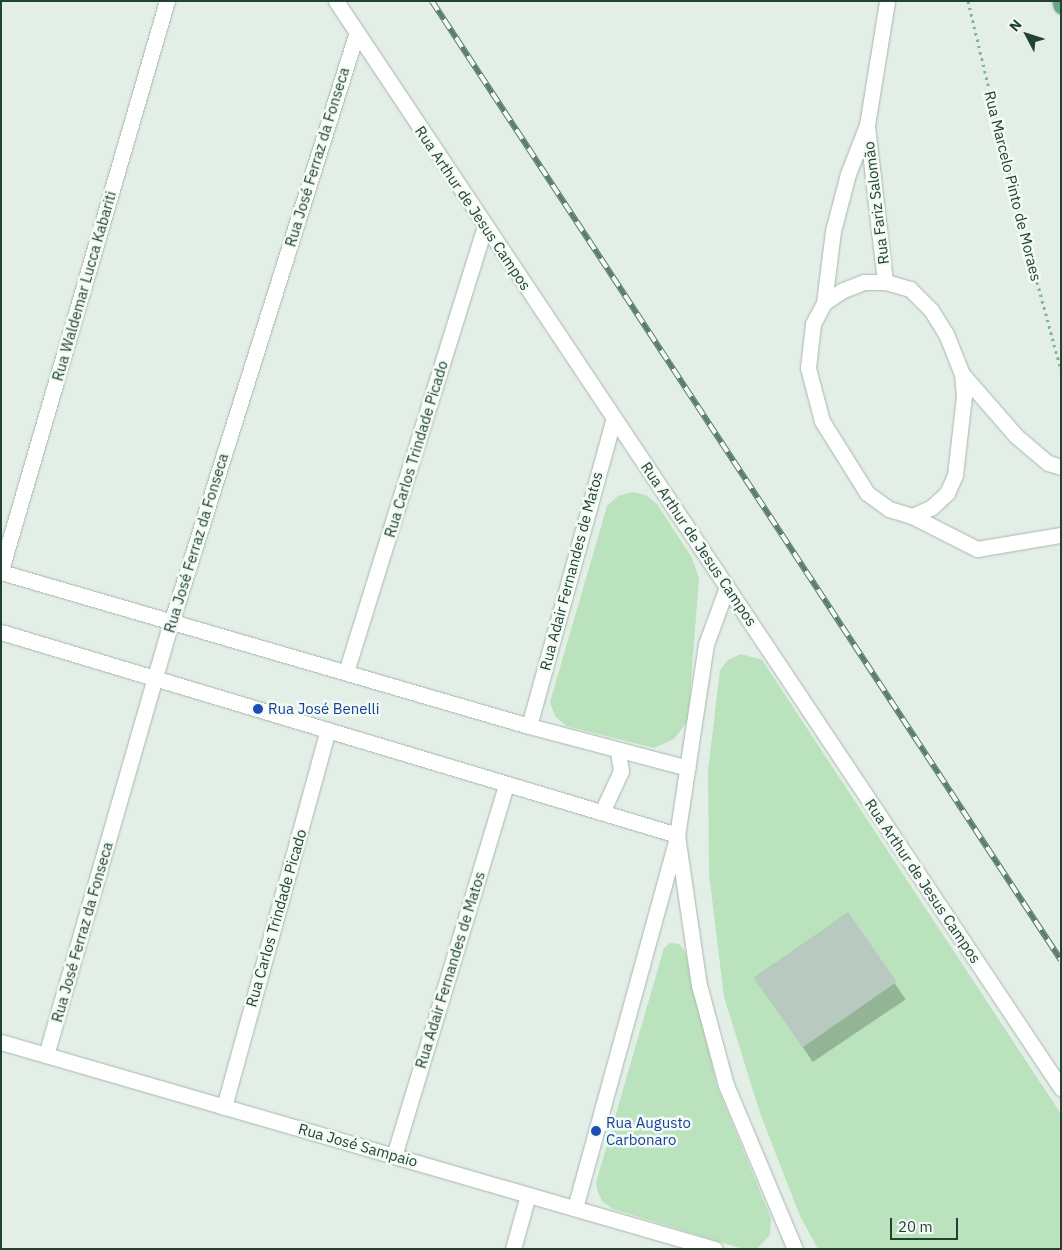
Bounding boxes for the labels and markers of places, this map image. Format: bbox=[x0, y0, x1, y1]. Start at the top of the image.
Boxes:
place label: Rua José Benelli bbox=[268, 700, 379, 718]
marker: Rua José Benelli bbox=[252, 703, 264, 715]
place label: Rua Augusto Carbonaro bbox=[606, 1113, 691, 1148]
marker: Rua Augusto Carbonaro bbox=[590, 1125, 602, 1137]

